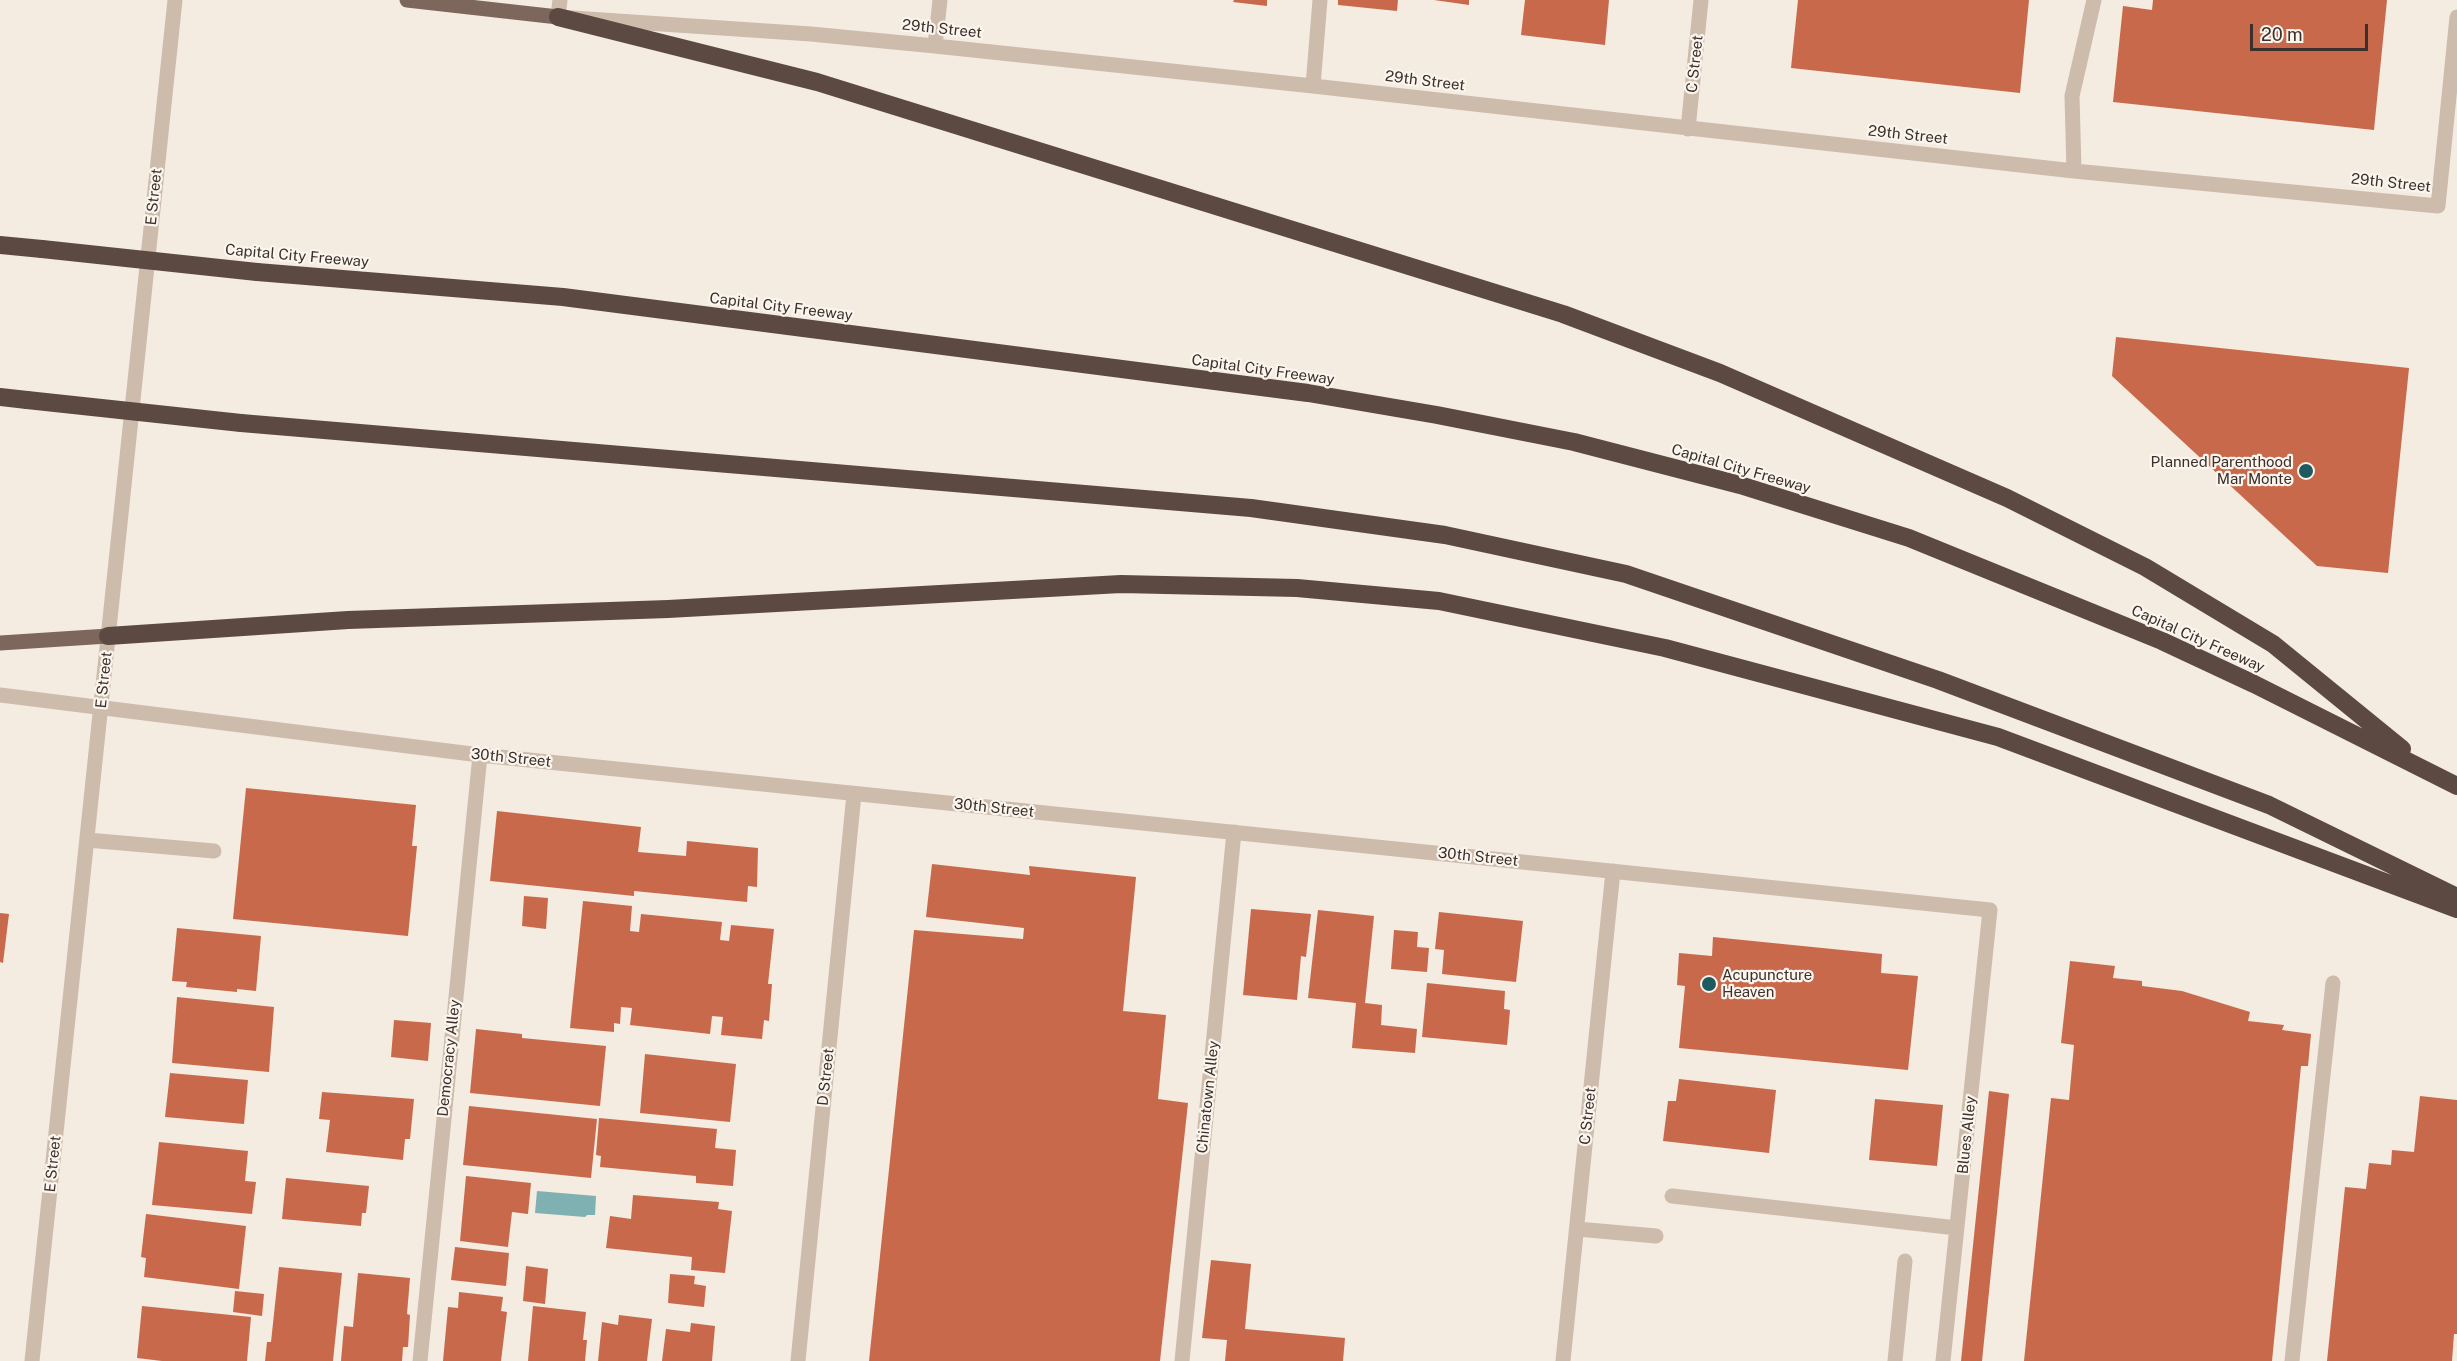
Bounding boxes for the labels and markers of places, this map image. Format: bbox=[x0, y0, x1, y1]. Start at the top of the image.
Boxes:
place label: Planned Parenthood Mar Monte bbox=[2151, 453, 2292, 488]
marker: Planned Parenthood Mar Monte bbox=[2297, 462, 2315, 480]
place label: Acupuncture Heaven bbox=[1722, 966, 1812, 1001]
marker: Acupuncture Heaven bbox=[1700, 975, 1718, 993]

